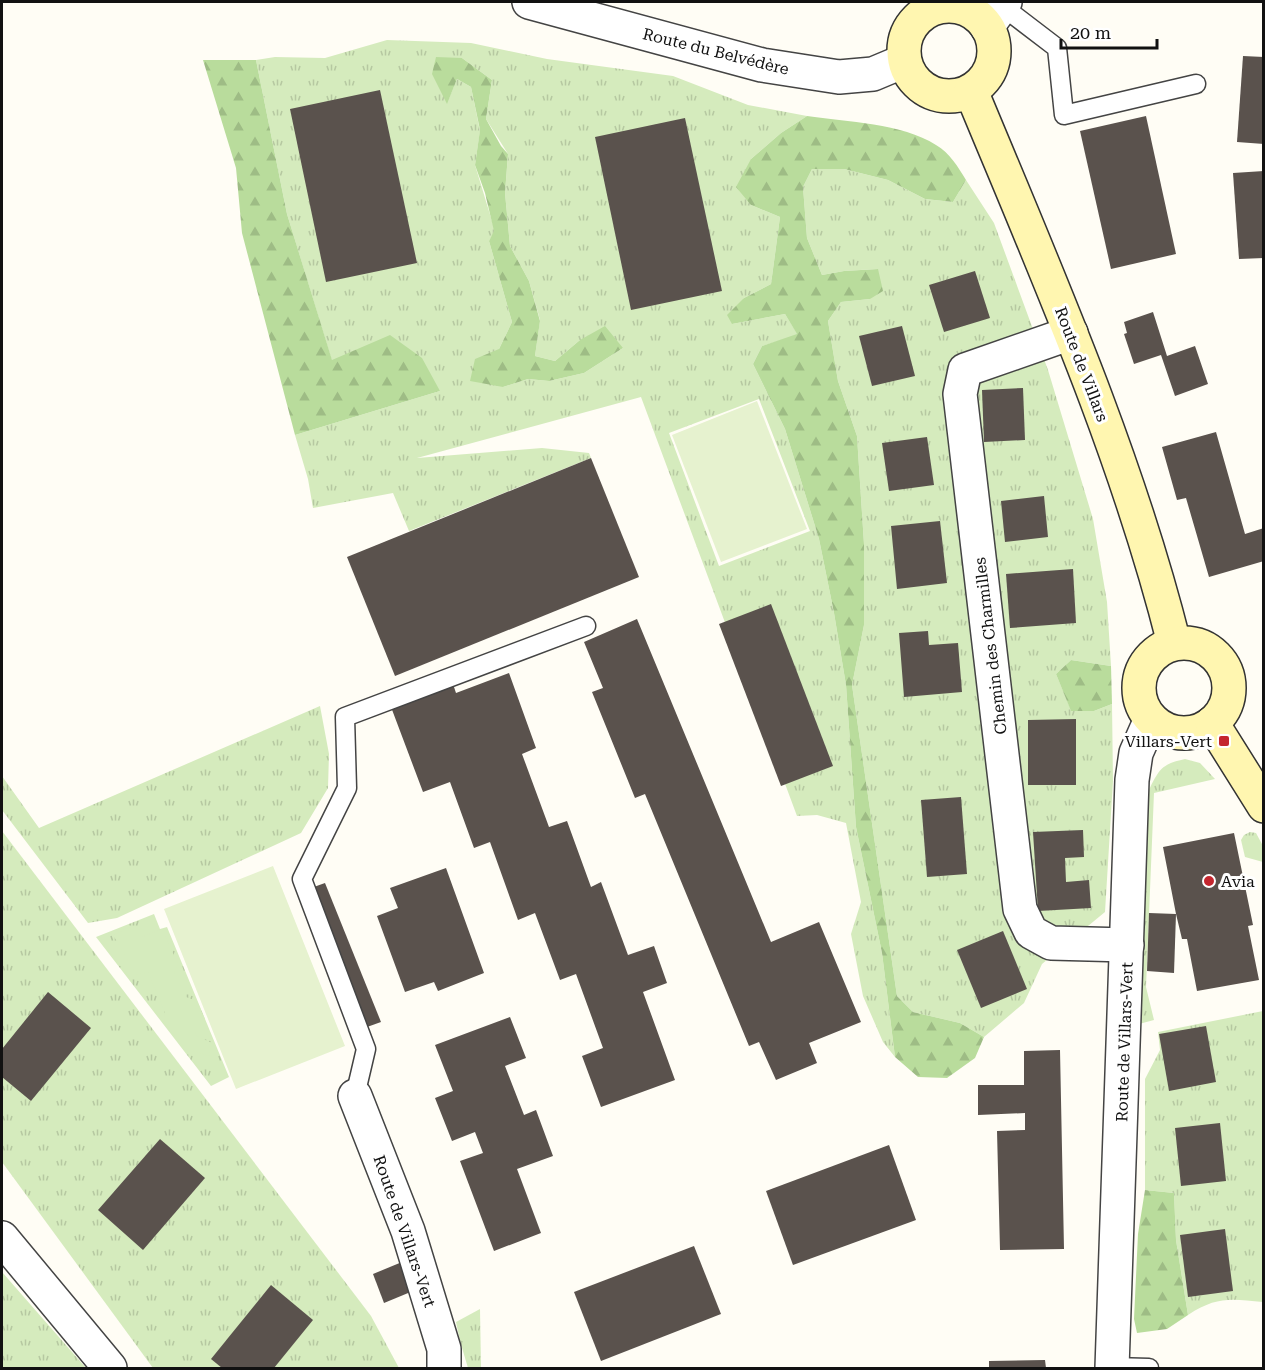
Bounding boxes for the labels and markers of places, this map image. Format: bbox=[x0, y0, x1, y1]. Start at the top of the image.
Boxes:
place label: Villars-Vert bbox=[1125, 732, 1212, 751]
marker: Villars-Vert bbox=[1217, 734, 1231, 748]
place label: Avia bbox=[1221, 872, 1255, 891]
marker: Avia bbox=[1202, 874, 1216, 888]

